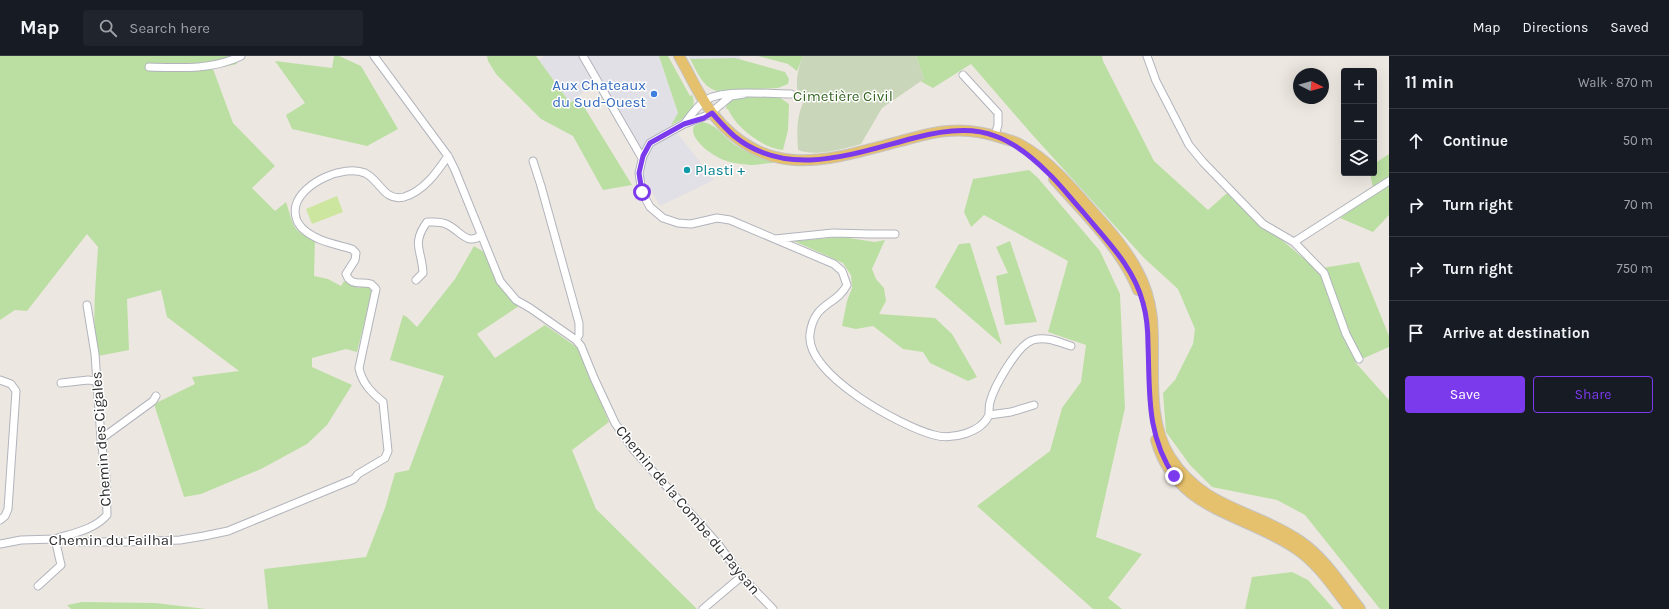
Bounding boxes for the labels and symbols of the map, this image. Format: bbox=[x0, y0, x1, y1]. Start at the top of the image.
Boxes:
north arrow bbox=[1293, 68, 1329, 104]
place label: Aux Chateaux du Sud-Ouest bbox=[552, 76, 646, 111]
park label: Cimetière Civil bbox=[793, 87, 893, 105]
marker: Aux Chateaux du Sud-Ouest bbox=[649, 89, 659, 99]
place label: Plasti + bbox=[695, 161, 745, 179]
marker: Plasti + bbox=[682, 165, 692, 175]
route start bbox=[633, 183, 651, 201]
street label: Chemin des Cigales bbox=[87, 371, 115, 507]
street label: Chemin de la Combe du Paysan bbox=[612, 422, 764, 598]
route end bbox=[1165, 467, 1183, 485]
street label: Chemin du Failhal bbox=[49, 531, 173, 549]

